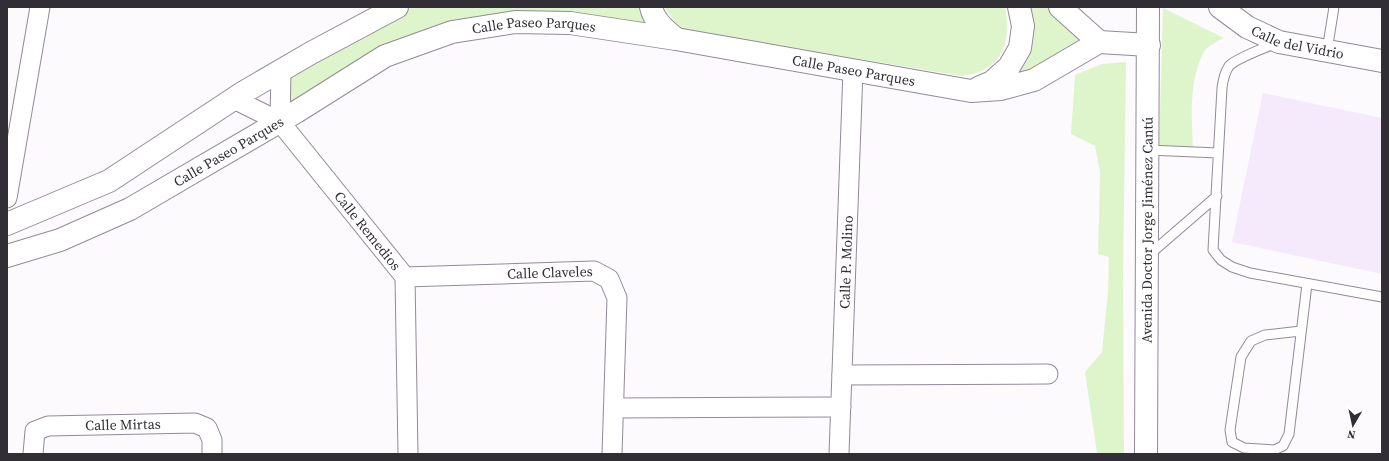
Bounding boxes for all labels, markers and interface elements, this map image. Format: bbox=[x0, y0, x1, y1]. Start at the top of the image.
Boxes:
street label: Calle Paseo Parques bbox=[470, 12, 597, 39]
street label: Calle del Vidrio bbox=[1248, 20, 1346, 64]
street label: Calle Paseo Parques bbox=[791, 50, 917, 91]
street label: Calle Paseo Parques bbox=[170, 111, 287, 191]
street label: Avenida Doctor Jorge Jiménez Cantú bbox=[1136, 117, 1158, 343]
street label: Calle Remedios bbox=[330, 187, 406, 275]
street label: Calle P. Molino bbox=[834, 215, 858, 309]
street label: Calle Claveles bbox=[507, 261, 593, 284]
north arrow bbox=[1333, 405, 1373, 445]
street label: Calle Mirtas bbox=[85, 414, 161, 435]
text: N bbox=[1346, 426, 1357, 442]

